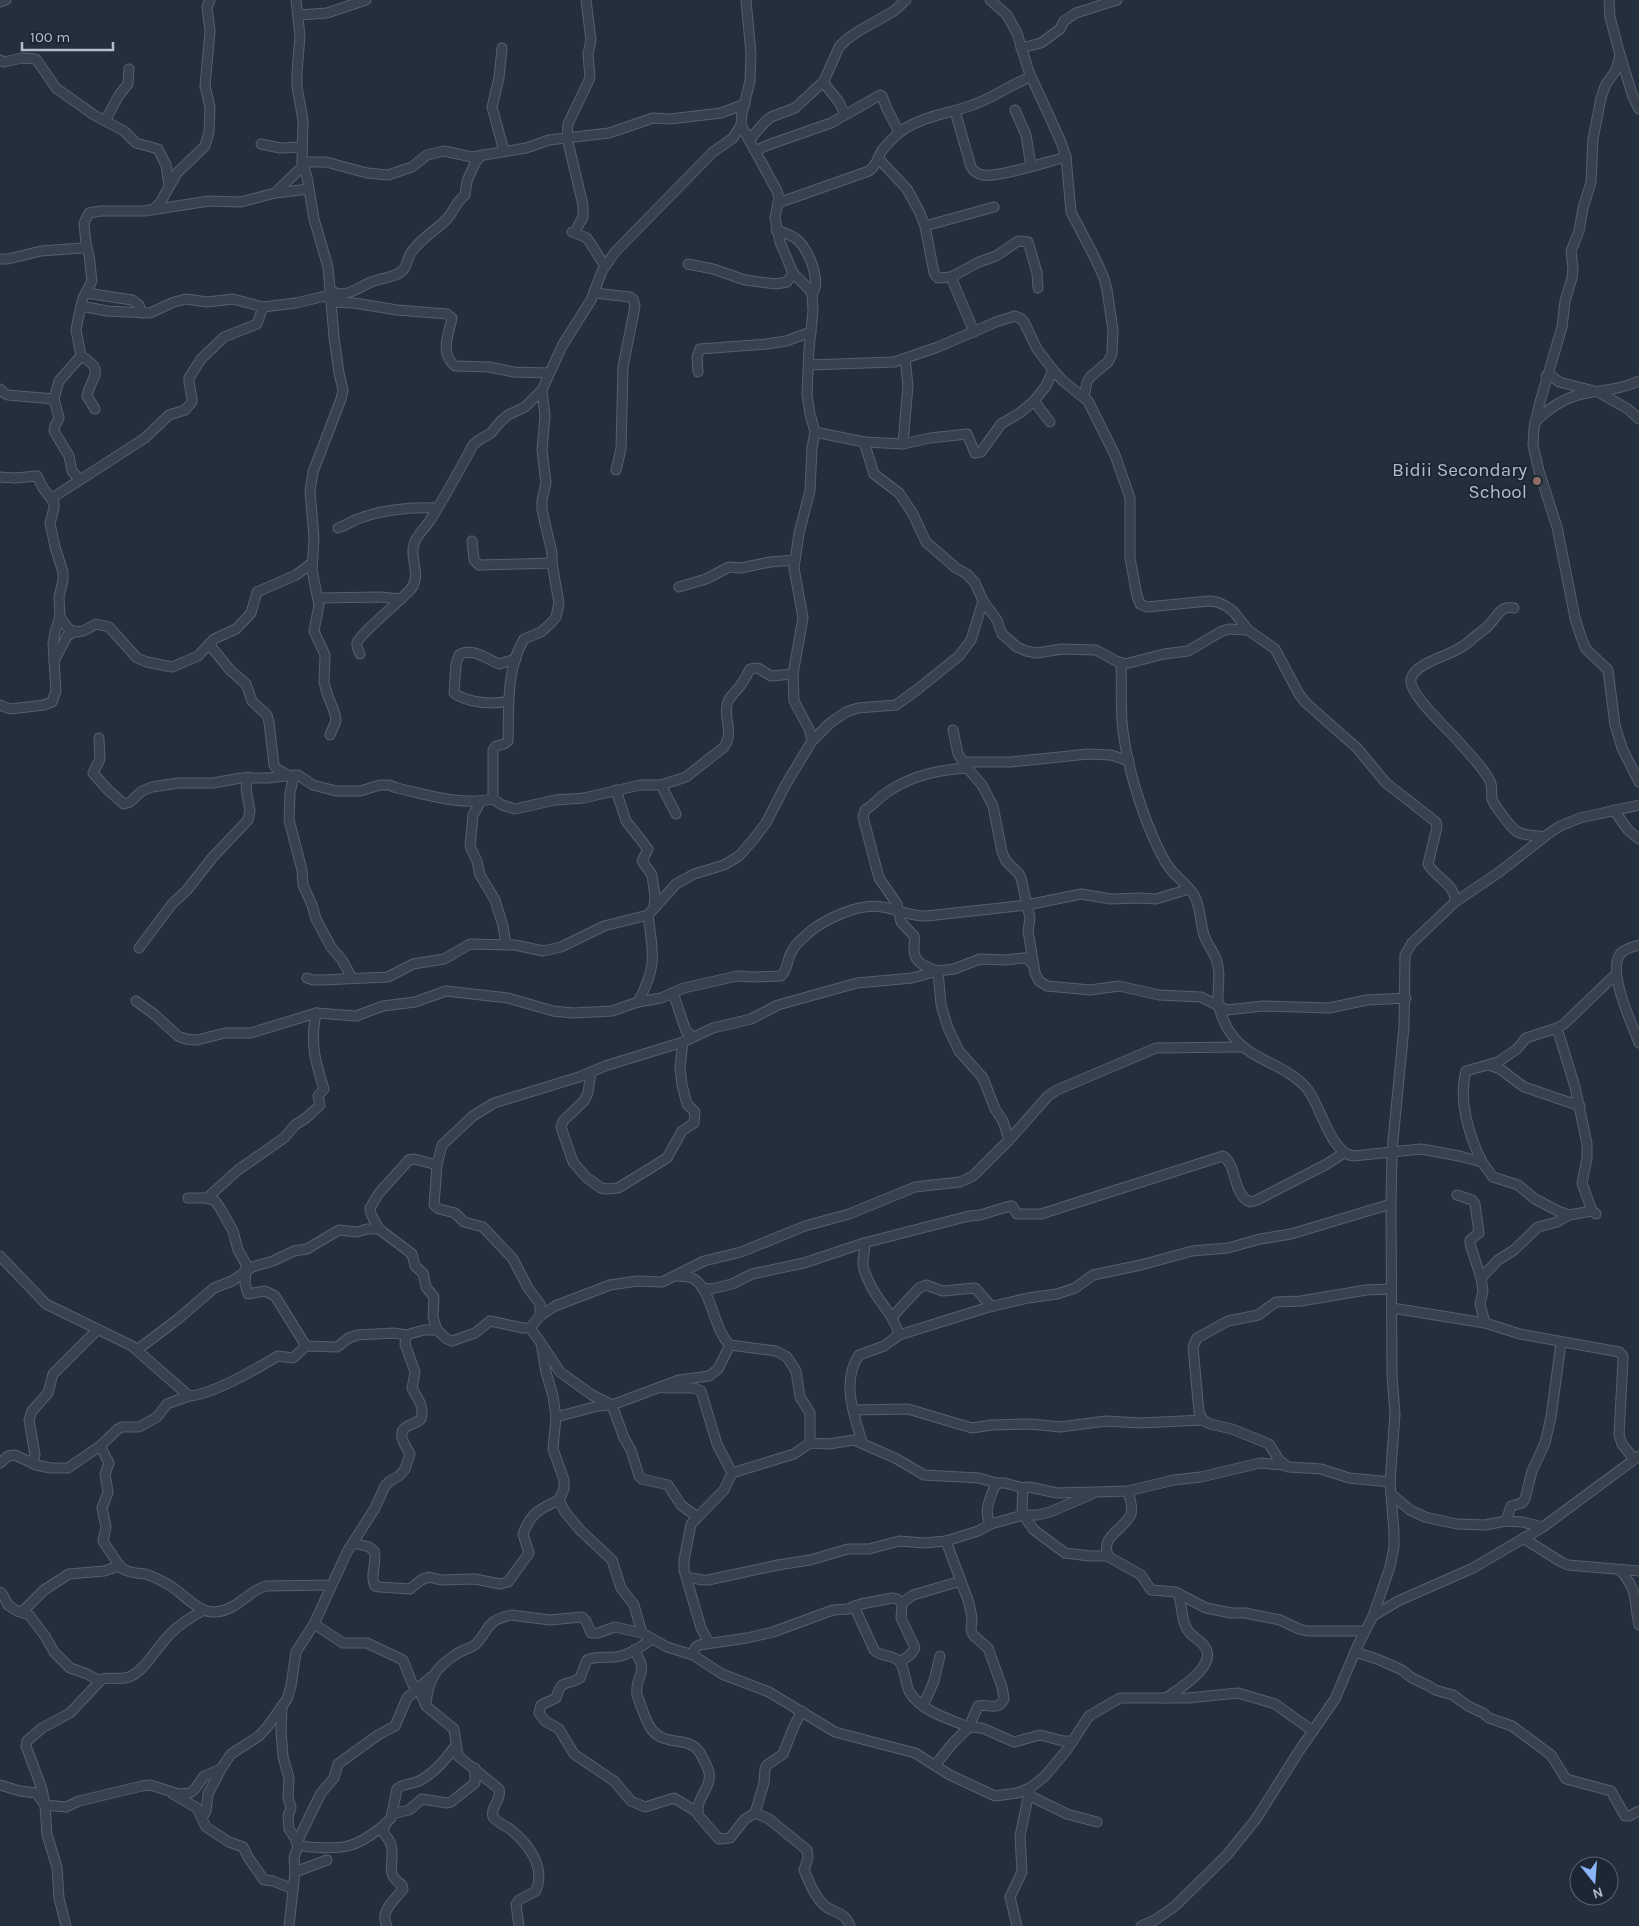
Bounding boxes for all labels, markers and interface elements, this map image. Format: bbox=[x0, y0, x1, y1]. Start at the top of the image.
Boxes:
scale bar bbox=[22, 20, 114, 52]
text: 100 m bbox=[30, 28, 70, 46]
place label: Bidii Secondary School bbox=[1392, 459, 1527, 503]
marker: Bidii Secondary School bbox=[1531, 475, 1543, 487]
north arrow bbox=[1569, 1856, 1619, 1906]
text: N bbox=[1590, 1883, 1605, 1903]

